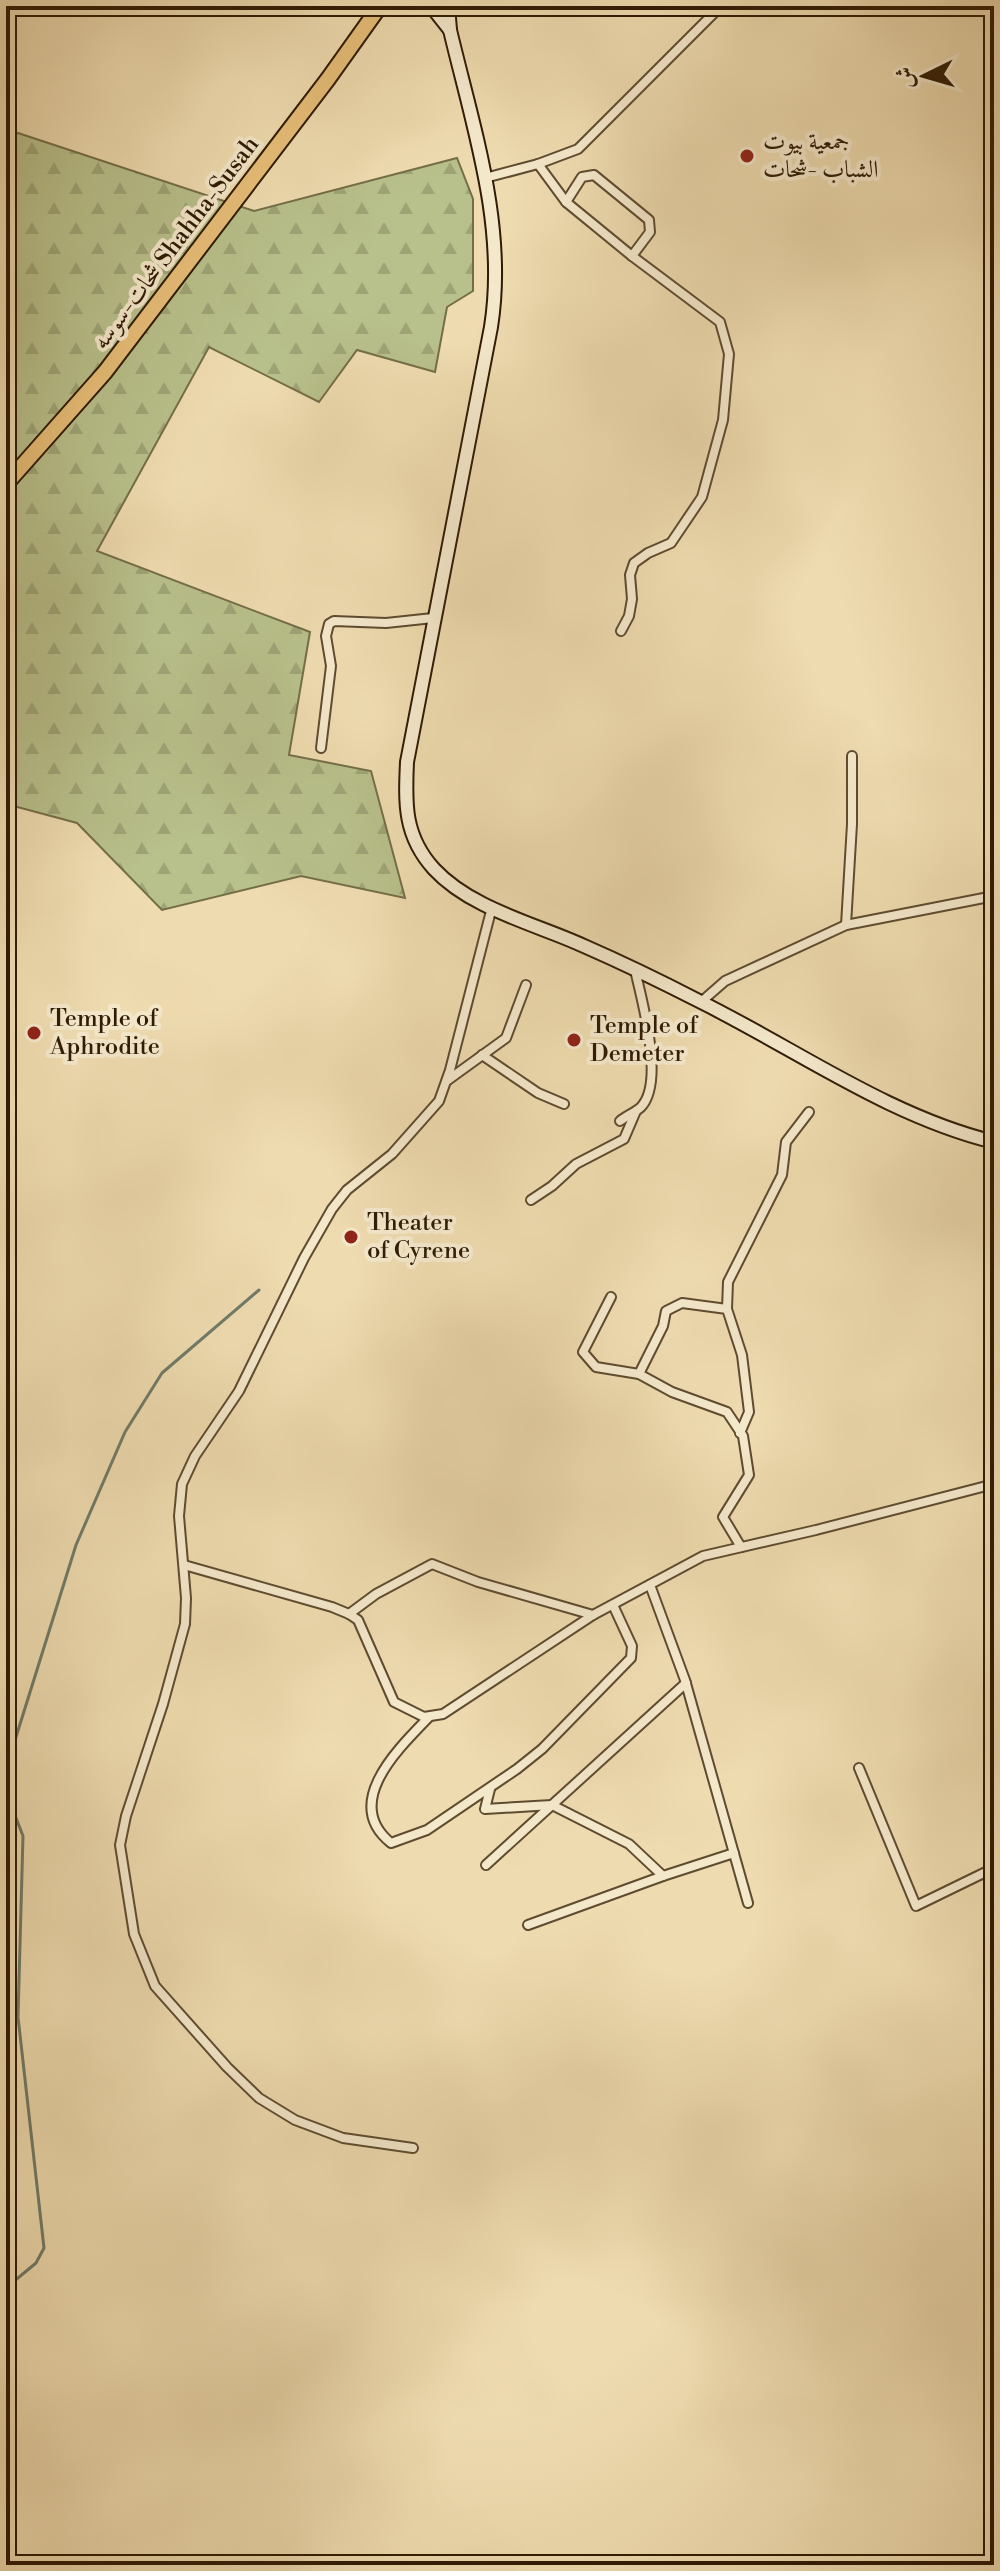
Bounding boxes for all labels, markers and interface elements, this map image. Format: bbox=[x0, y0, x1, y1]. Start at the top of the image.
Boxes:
north arrow bbox=[884, 36, 964, 116]
text: ش bbox=[891, 66, 920, 90]
place label: جمعية بيوت الشباب -شحات bbox=[763, 127, 879, 185]
street label: شحات-سوسه Shahha-Susah bbox=[86, 131, 266, 355]
marker: جمعية بيوت الشباب -شحات bbox=[738, 147, 756, 165]
place label: Temple of Aphrodite bbox=[49, 1004, 160, 1062]
place label: Temple of Demeter bbox=[590, 1011, 699, 1069]
marker: Temple of Aphrodite bbox=[25, 1024, 43, 1042]
marker: Temple of Demeter bbox=[565, 1031, 583, 1049]
place label: Theater of Cyrene bbox=[367, 1208, 470, 1266]
marker: Theater of Cyrene bbox=[342, 1228, 360, 1246]

